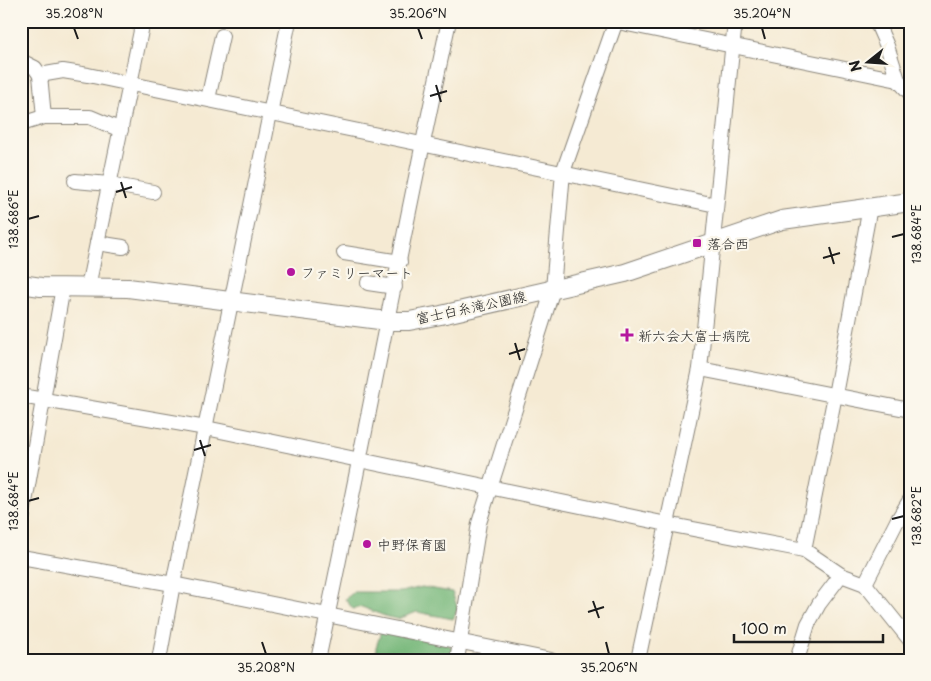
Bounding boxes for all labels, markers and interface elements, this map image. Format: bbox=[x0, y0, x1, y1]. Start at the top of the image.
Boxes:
text: 35.208°N bbox=[45, 4, 103, 22]
text: 35.206°N bbox=[389, 4, 447, 22]
text: 35.204°N bbox=[733, 4, 791, 22]
north arrow bbox=[844, 38, 894, 88]
text: N bbox=[843, 58, 867, 74]
text: 138.686°E bbox=[4, 189, 22, 249]
text: 138.684°E bbox=[907, 204, 925, 264]
place label: 落合西 bbox=[707, 233, 749, 254]
marker: 落合西 bbox=[691, 237, 703, 249]
place label: ファミリーマート bbox=[301, 262, 413, 283]
marker: ファミリーマート bbox=[285, 266, 297, 278]
street label: 富士白糸滝公園線 bbox=[414, 285, 528, 329]
place label: 新六会大富士病院 bbox=[638, 325, 750, 346]
marker: 新六会大富士病院 bbox=[620, 328, 634, 342]
text: 138.684°E bbox=[4, 471, 22, 531]
text: 138.682°E bbox=[907, 486, 925, 546]
place label: 中野保育園 bbox=[377, 534, 447, 555]
marker: 中野保育園 bbox=[361, 538, 373, 550]
scale bar bbox=[734, 611, 882, 643]
text: 100 m bbox=[741, 616, 787, 639]
text: 35.208°N bbox=[237, 658, 295, 676]
text: 35.206°N bbox=[580, 658, 638, 676]

